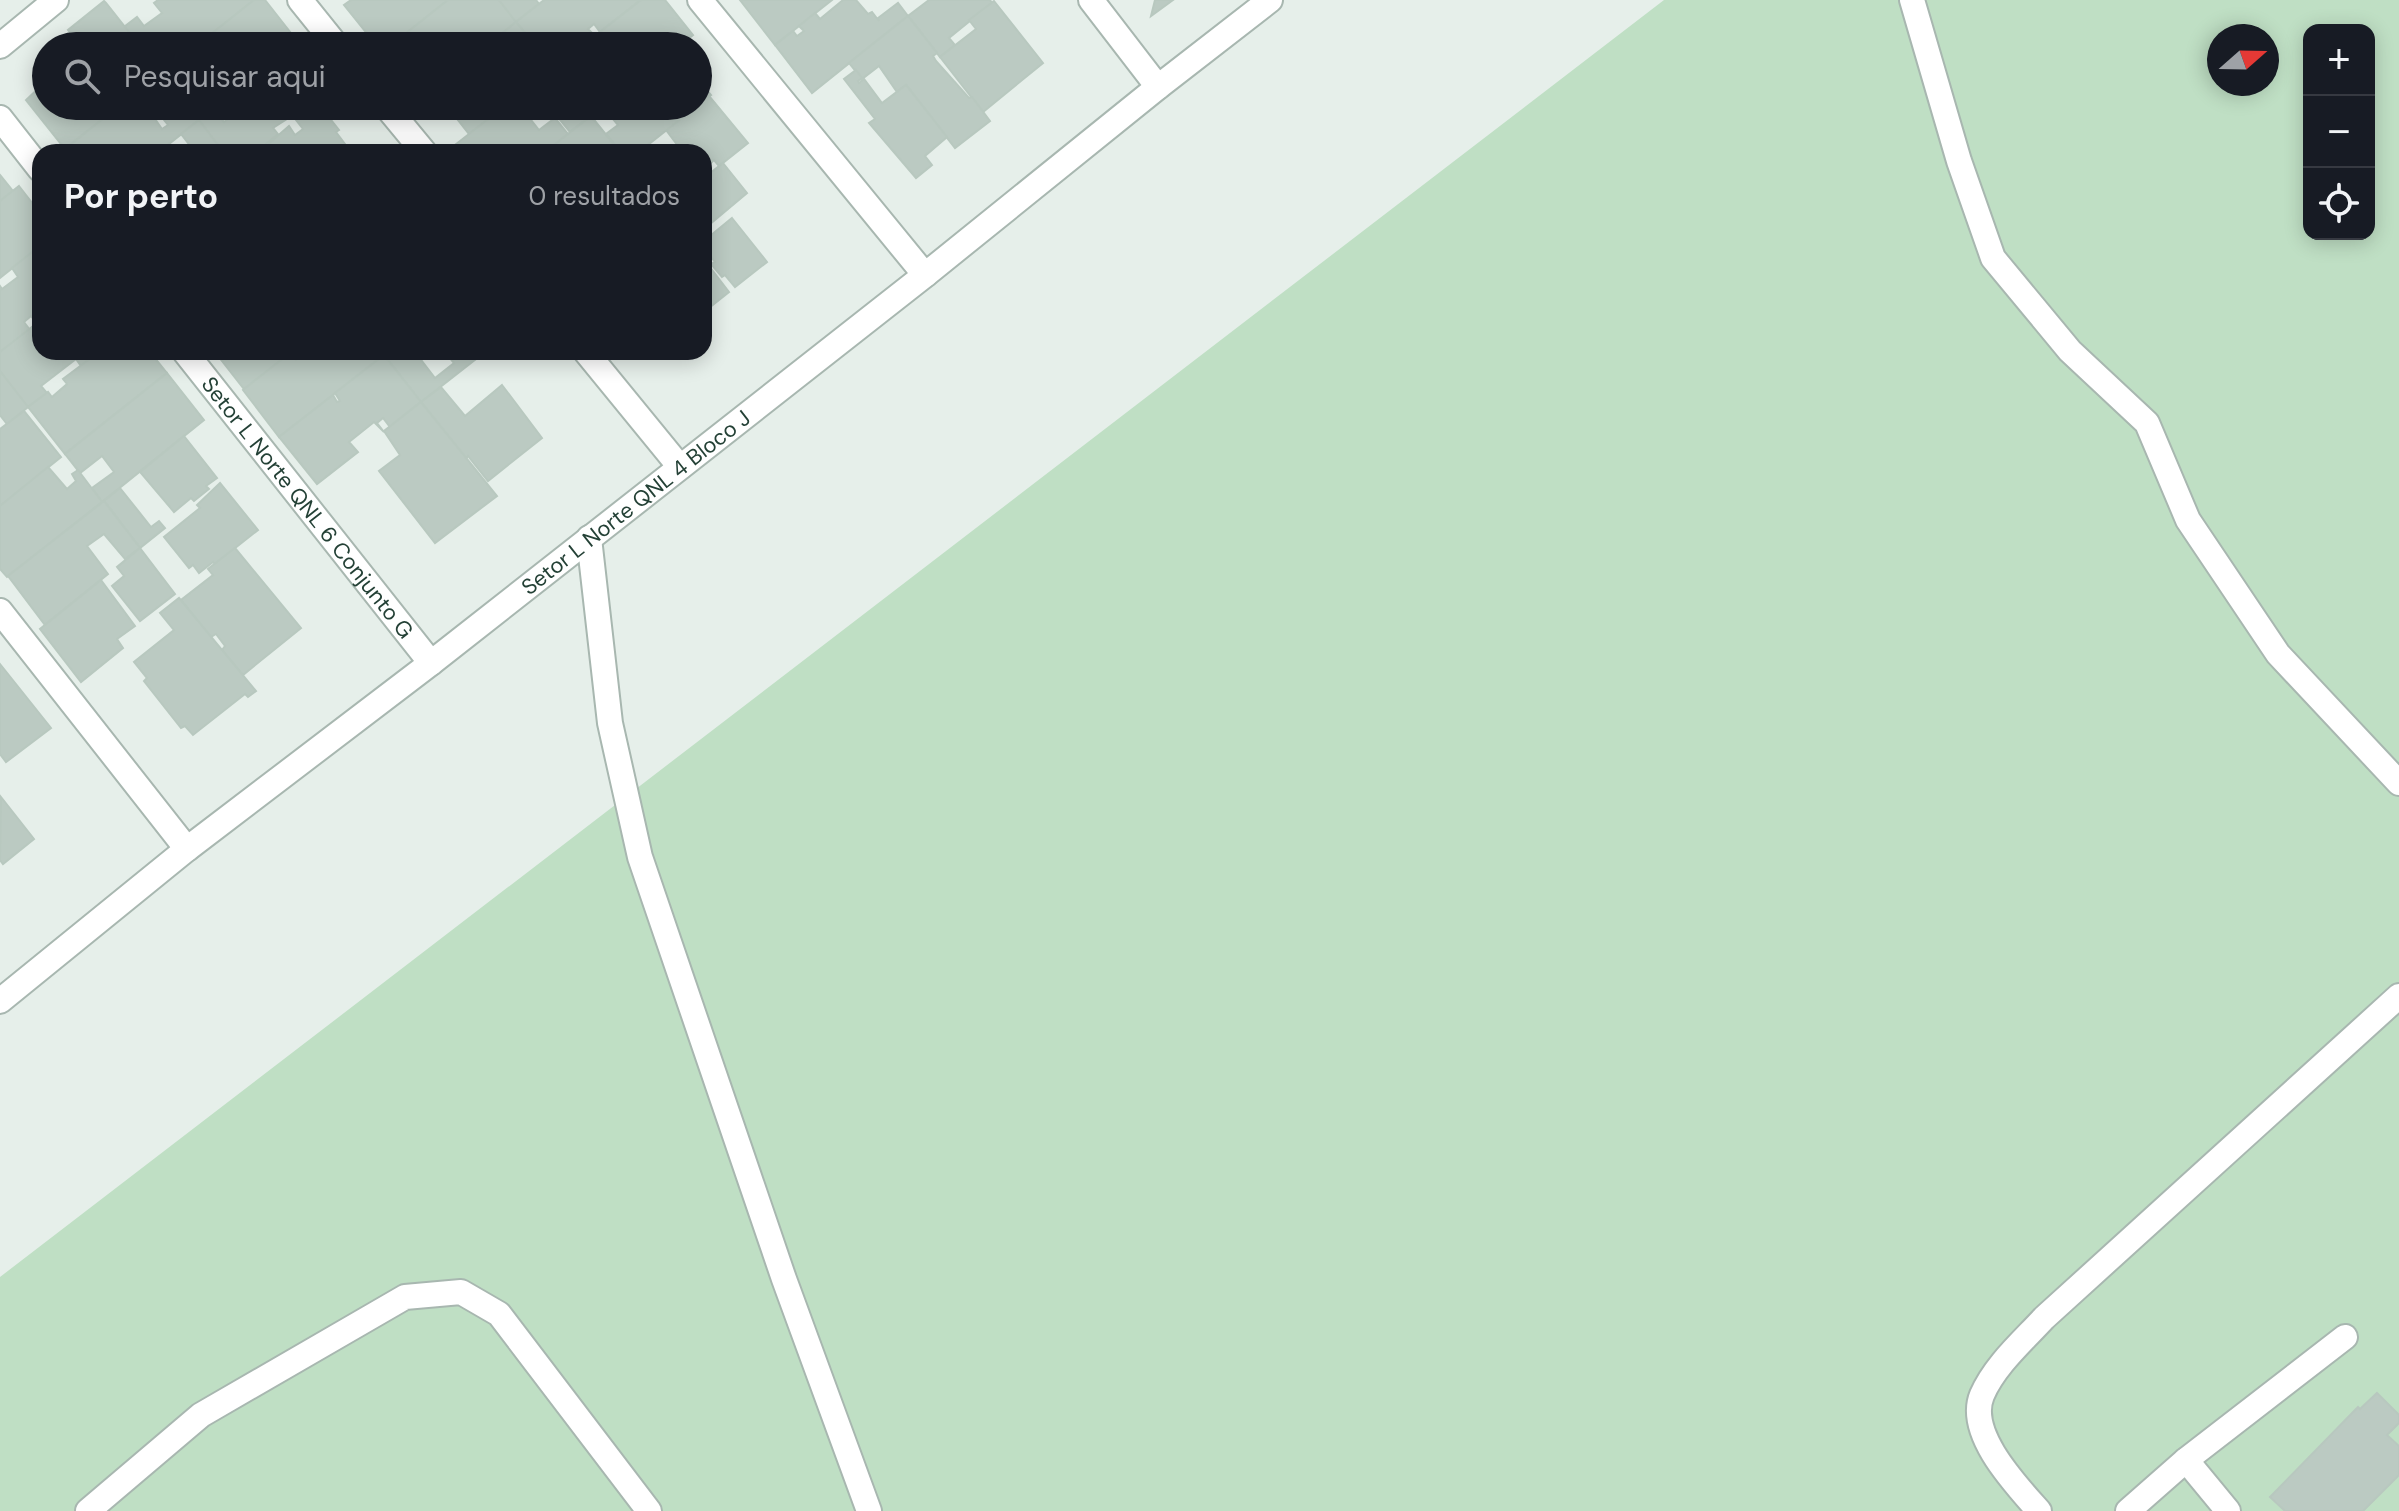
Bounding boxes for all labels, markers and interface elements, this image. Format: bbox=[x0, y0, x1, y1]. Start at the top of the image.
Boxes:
north arrow bbox=[2207, 24, 2279, 96]
map controls bbox=[2303, 24, 2375, 240]
button: + bbox=[2303, 24, 2375, 96]
search box bbox=[32, 32, 712, 120]
icon: search bbox=[60, 54, 104, 98]
text: Pesquisar aqui bbox=[124, 57, 326, 96]
button: − bbox=[2303, 96, 2375, 168]
button: locate bbox=[2303, 168, 2375, 240]
text: Por perto bbox=[64, 174, 218, 219]
text: 0 resultados bbox=[529, 179, 680, 213]
street label: Setor L Norte QNL 6 Conjunto G bbox=[195, 371, 420, 645]
street label: Setor L Norte QNL 4 Bloco J bbox=[516, 404, 756, 602]

